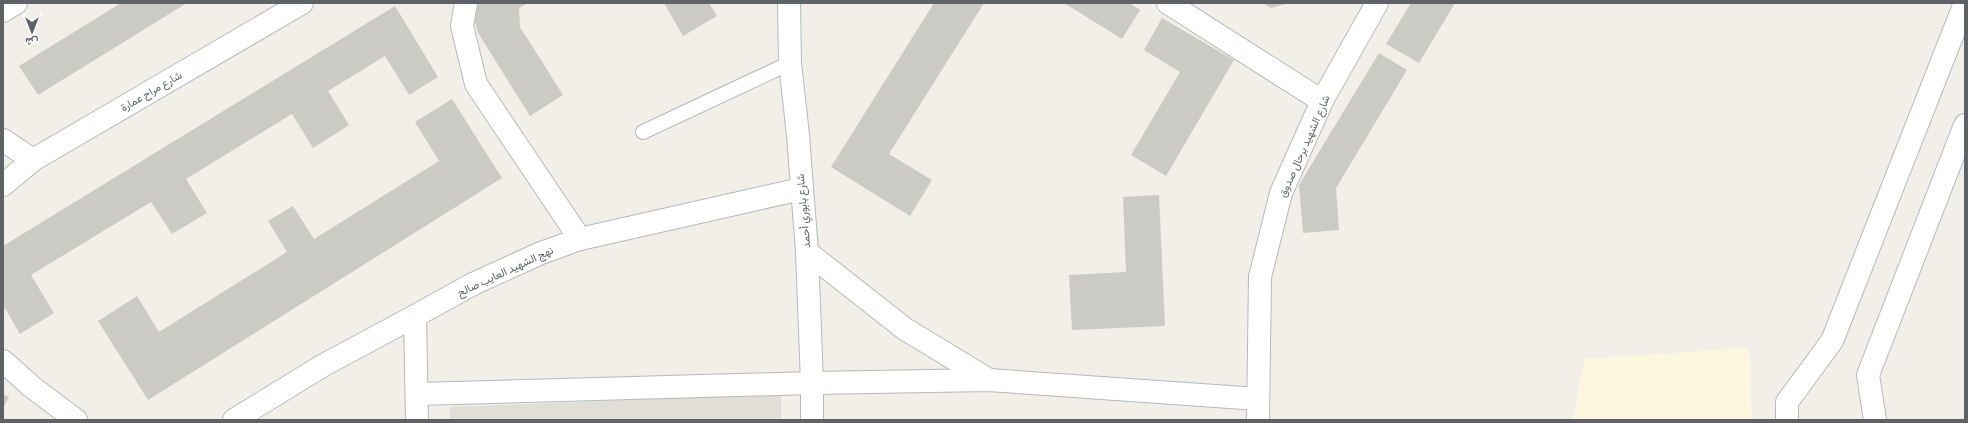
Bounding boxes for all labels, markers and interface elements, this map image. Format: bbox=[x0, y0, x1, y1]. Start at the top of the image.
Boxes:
north arrow bbox=[12, 12, 52, 52]
text: ش bbox=[25, 35, 39, 50]
street label: شارع مراح عمارة bbox=[117, 67, 185, 115]
street label: شارع الشهيد برحال صدوق bbox=[1274, 92, 1334, 200]
street label: شارع بابوري أحمد bbox=[792, 173, 816, 249]
street label: نهج الشهيد العايب صالح bbox=[454, 242, 556, 300]

